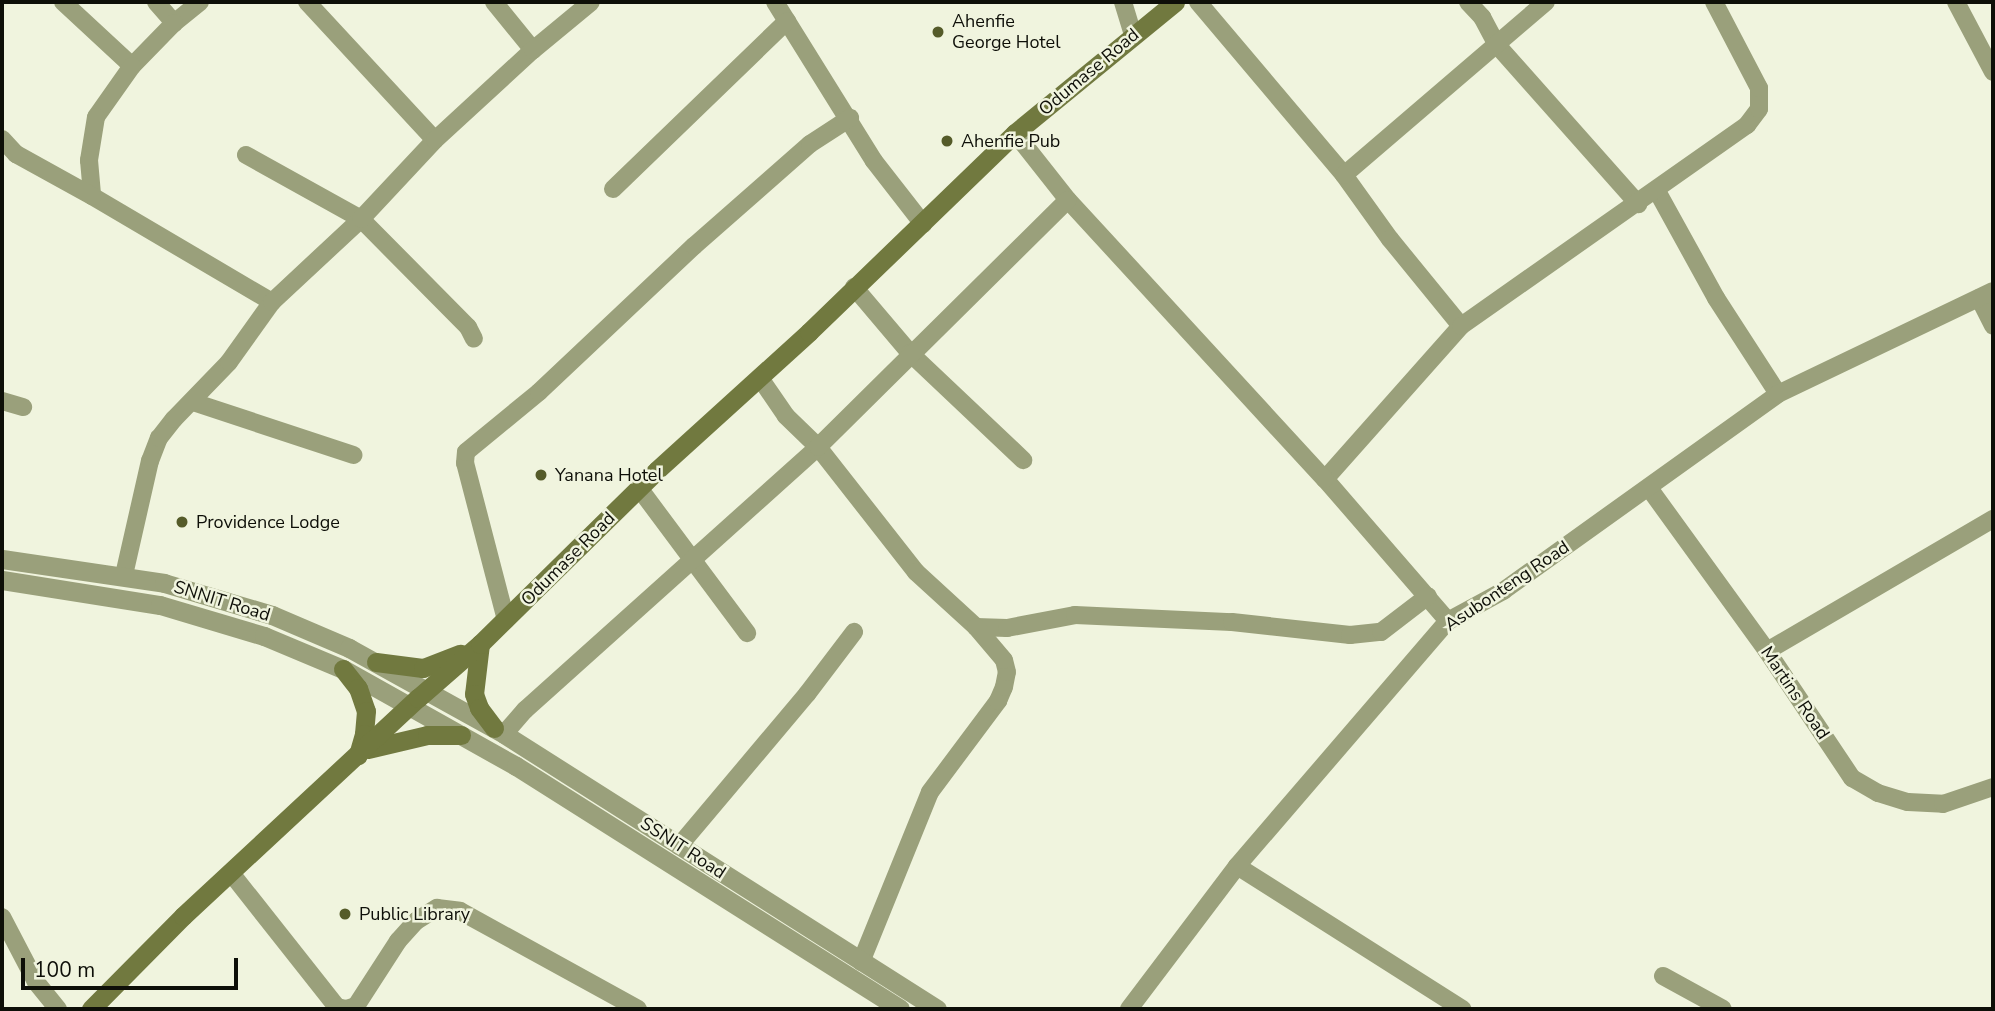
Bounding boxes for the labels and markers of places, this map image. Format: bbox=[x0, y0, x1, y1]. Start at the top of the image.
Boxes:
place label: Ahenfie George Hotel bbox=[952, 11, 1060, 54]
marker: Ahenfie George Hotel bbox=[930, 24, 946, 40]
place label: Ahenfie Pub bbox=[961, 130, 1060, 152]
marker: Ahenfie Pub bbox=[939, 133, 955, 149]
place label: Yanana Hotel bbox=[555, 464, 663, 486]
marker: Yanana Hotel bbox=[533, 467, 549, 483]
place label: Providence Lodge bbox=[196, 511, 340, 533]
marker: Providence Lodge bbox=[174, 514, 190, 530]
place label: Public Library bbox=[359, 903, 470, 925]
marker: Public Library bbox=[337, 906, 353, 922]

